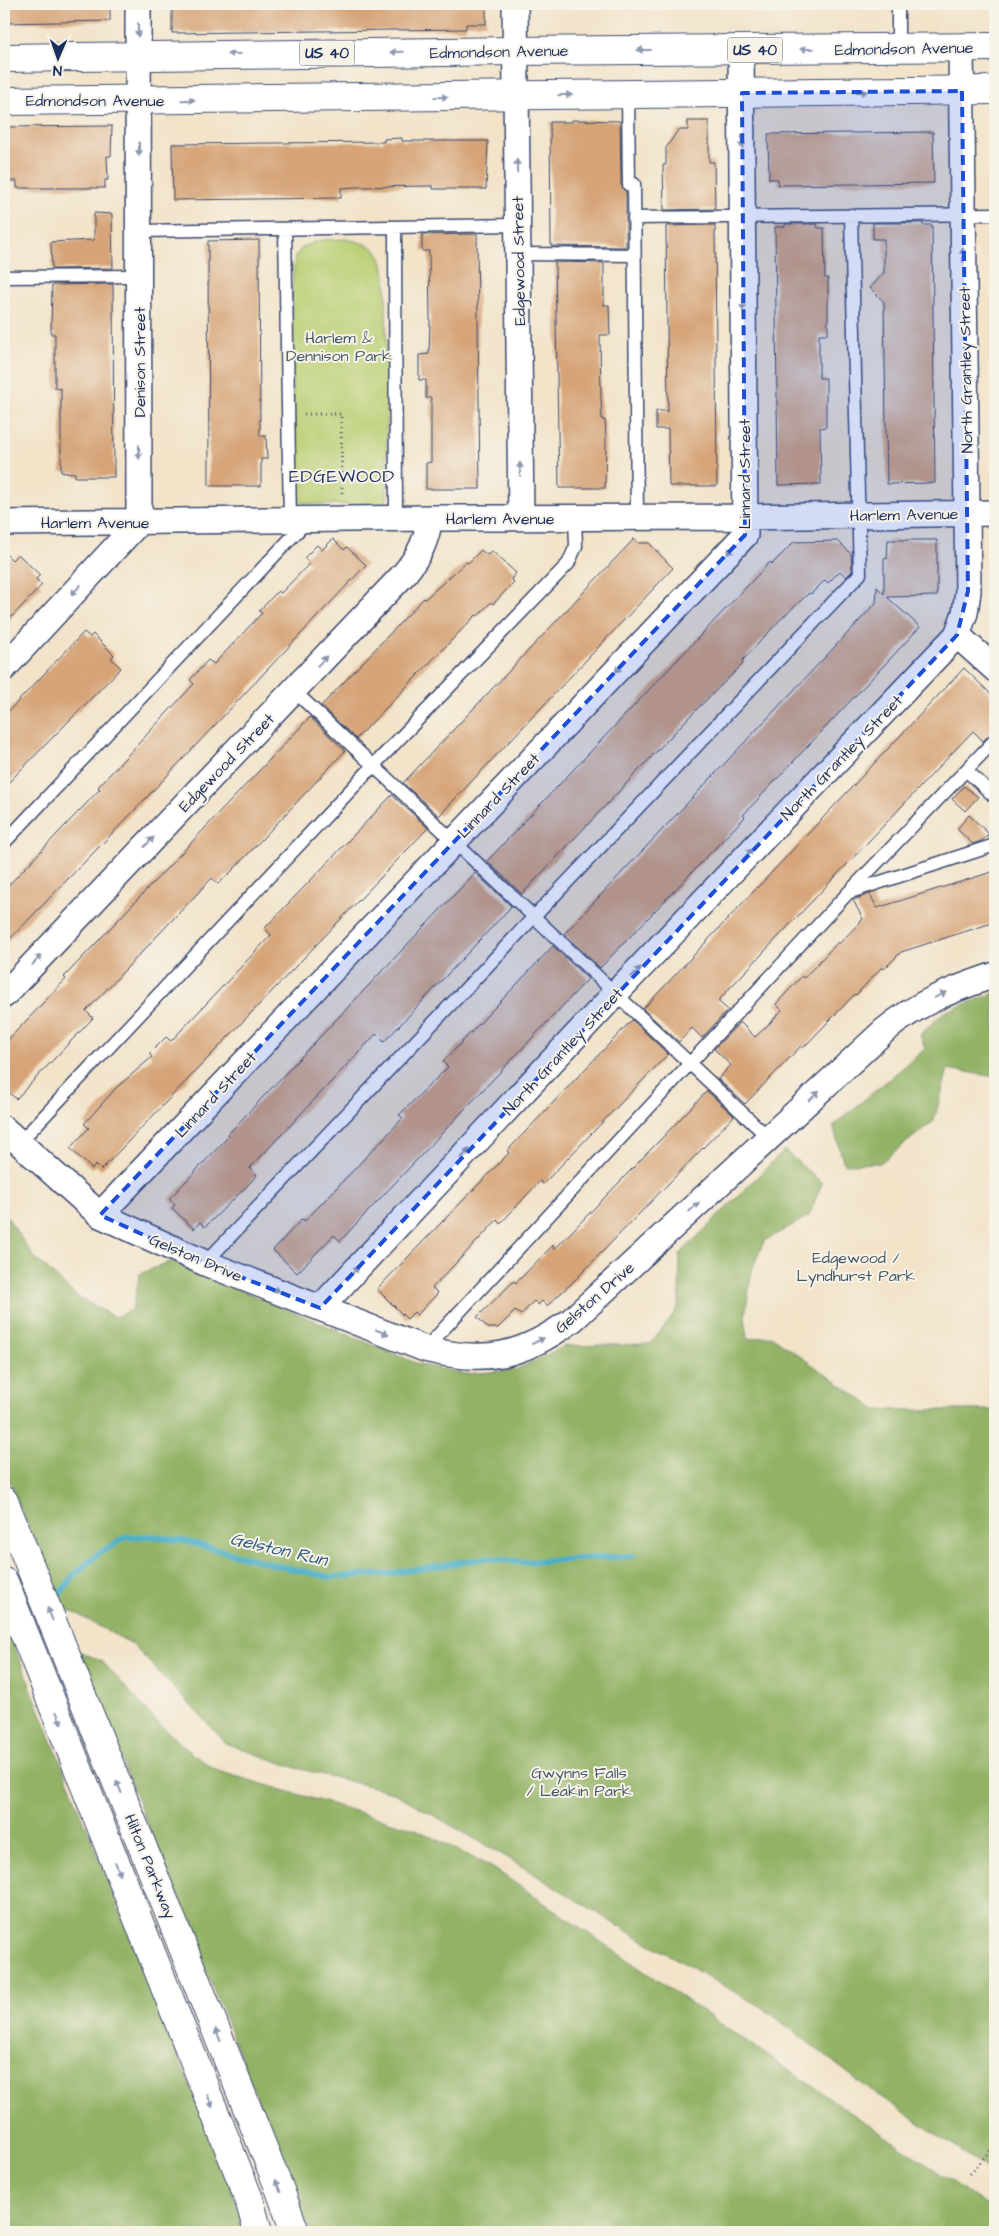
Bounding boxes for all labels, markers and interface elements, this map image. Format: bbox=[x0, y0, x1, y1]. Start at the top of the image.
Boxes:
one-way arrow bbox=[134, 22, 142, 38]
north arrow bbox=[32, 32, 82, 82]
street label: Edmondson Avenue bbox=[834, 37, 974, 61]
road number: US 40 bbox=[728, 38, 782, 62]
road number: US 40 bbox=[300, 40, 354, 66]
street label: Edmondson Avenue bbox=[429, 40, 569, 64]
one-way arrow bbox=[798, 45, 814, 53]
one-way arrow bbox=[636, 46, 652, 54]
one-way arrow bbox=[388, 48, 404, 56]
one-way arrow bbox=[226, 50, 242, 58]
text: N bbox=[53, 60, 62, 80]
one-way arrow bbox=[853, 88, 869, 96]
street label: Edmondson Avenue bbox=[26, 90, 165, 112]
one-way arrow bbox=[557, 91, 573, 99]
one-way arrow bbox=[433, 93, 449, 101]
one-way arrow bbox=[180, 96, 196, 104]
one-way arrow bbox=[738, 134, 746, 150]
one-way arrow bbox=[135, 141, 143, 157]
one-way arrow bbox=[513, 158, 521, 174]
street label: Edgewood Street bbox=[507, 196, 532, 326]
one-way arrow bbox=[959, 247, 967, 263]
street label: North Grantley Street bbox=[954, 286, 979, 454]
one-way arrow bbox=[740, 297, 748, 313]
street label: Denison Street bbox=[129, 306, 151, 417]
park label: Harlem & Dennison Park bbox=[286, 327, 392, 367]
street label: Linnard Street bbox=[734, 418, 756, 529]
one-way arrow bbox=[135, 444, 143, 460]
one-way arrow bbox=[516, 460, 524, 476]
district label: EDGEWOOD bbox=[289, 464, 395, 489]
street label: Harlem Avenue bbox=[849, 503, 959, 527]
street label: Harlem Avenue bbox=[446, 508, 555, 530]
street label: Harlem Avenue bbox=[41, 512, 150, 534]
one-way arrow bbox=[726, 543, 738, 555]
one-way arrow bbox=[70, 583, 82, 595]
one-way arrow bbox=[316, 655, 328, 667]
one-way arrow bbox=[614, 661, 626, 673]
street label: North Grantley Street bbox=[776, 690, 909, 826]
street label: Edgewood Street bbox=[174, 708, 281, 818]
street label: Linnard Street bbox=[452, 748, 545, 843]
one-way arrow bbox=[143, 836, 155, 848]
one-way arrow bbox=[742, 849, 754, 861]
one-way arrow bbox=[31, 954, 43, 966]
one-way arrow bbox=[630, 966, 642, 978]
street label: North Grantley Street bbox=[498, 983, 629, 1121]
one-way arrow bbox=[933, 991, 947, 999]
street label: Linnard Street bbox=[170, 1046, 262, 1143]
one-way arrow bbox=[807, 1090, 819, 1102]
one-way arrow bbox=[459, 1148, 471, 1160]
one-way arrow bbox=[688, 1201, 700, 1213]
street label: Gelston Drive bbox=[146, 1229, 246, 1287]
park label: Edgewood / Lyndhurst Park bbox=[797, 1247, 916, 1288]
street label: Gelston Drive bbox=[550, 1257, 639, 1338]
one-way arrow bbox=[348, 1267, 360, 1279]
one-way arrow bbox=[266, 1286, 280, 1294]
one-way arrow bbox=[375, 1328, 390, 1336]
one-way arrow bbox=[531, 1337, 545, 1345]
water label: Gelston Run bbox=[228, 1526, 332, 1573]
one-way arrow bbox=[46, 1607, 53, 1622]
one-way arrow bbox=[55, 1711, 63, 1725]
park label: Gwynns Falls / Leakin Park bbox=[526, 1762, 632, 1802]
one-way arrow bbox=[115, 1779, 123, 1794]
street label: Hilton Parkway bbox=[118, 1811, 181, 1923]
one-way arrow bbox=[115, 1862, 123, 1876]
one-way arrow bbox=[214, 2028, 221, 2043]
one-way arrow bbox=[207, 2094, 215, 2108]
one-way arrow bbox=[274, 2179, 282, 2194]

